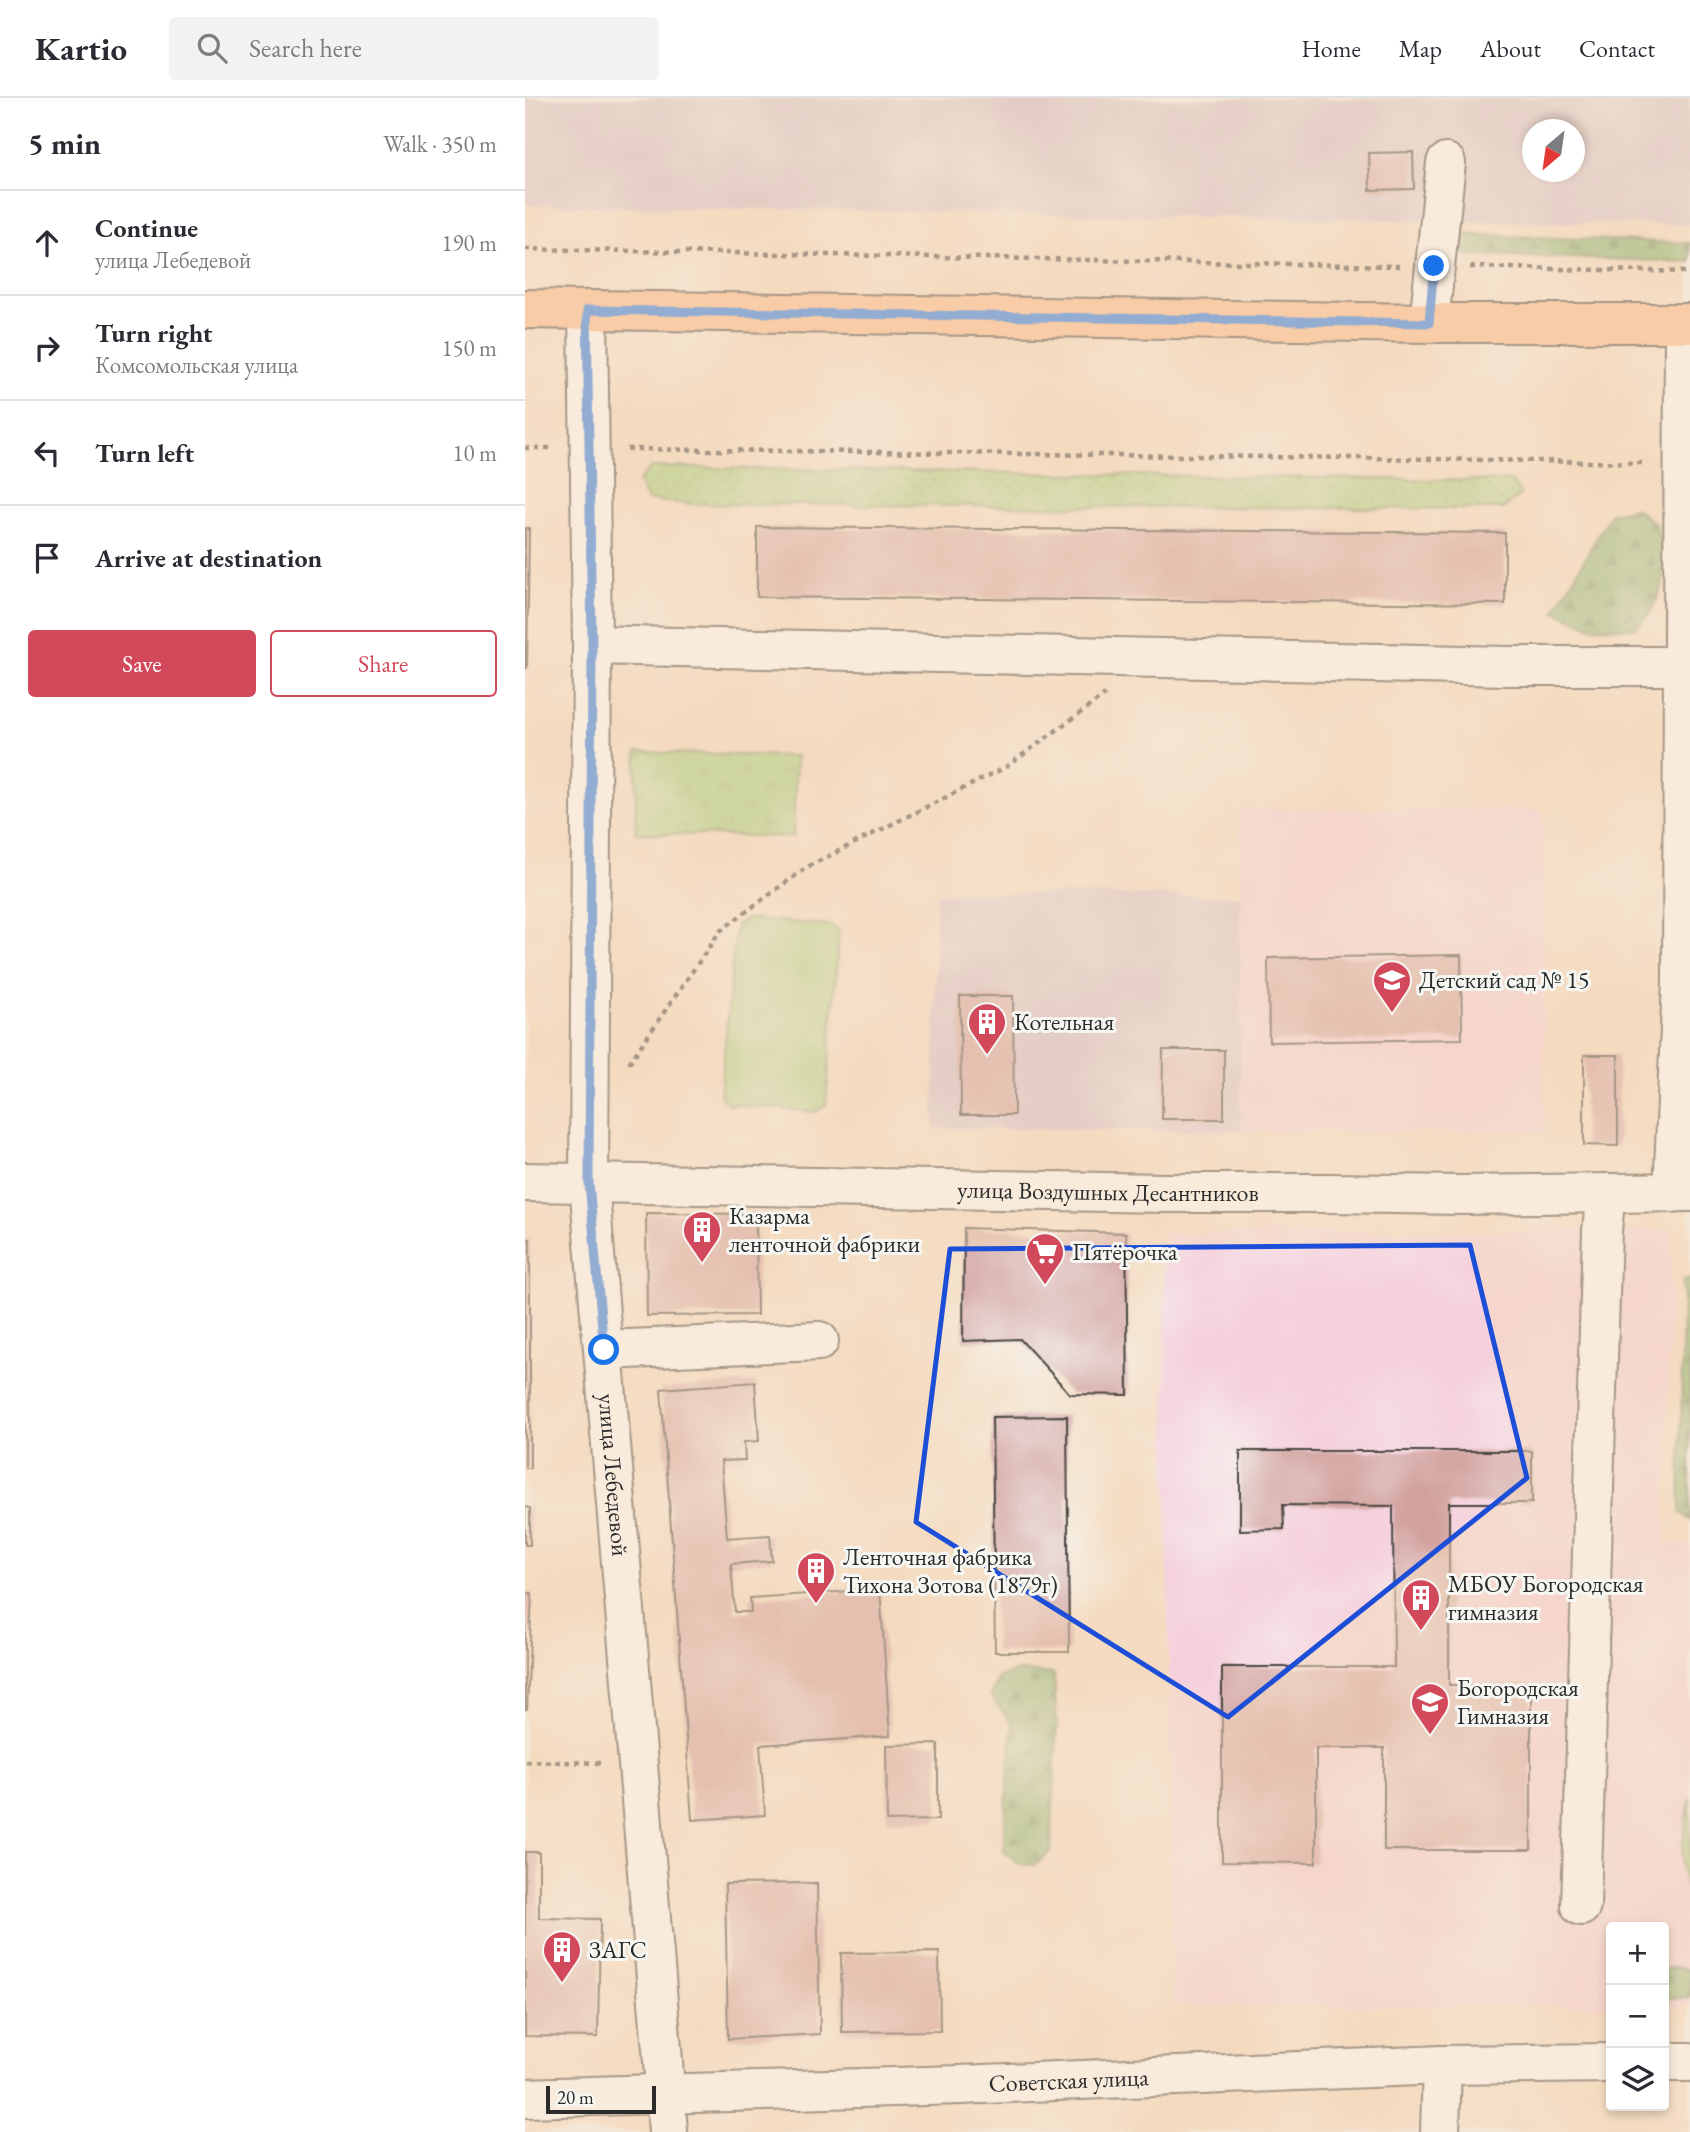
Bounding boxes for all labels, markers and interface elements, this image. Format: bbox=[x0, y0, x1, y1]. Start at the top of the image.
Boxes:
search box bbox=[169, 17, 659, 80]
text: Kartio bbox=[35, 27, 127, 70]
icon: search bbox=[193, 29, 231, 67]
text: Search here bbox=[249, 31, 362, 65]
text: Home bbox=[1301, 33, 1361, 64]
text: Map bbox=[1399, 33, 1442, 64]
text: About bbox=[1480, 33, 1541, 64]
text: Contact bbox=[1579, 33, 1655, 64]
north arrow bbox=[1522, 119, 1585, 182]
text: 5 min bbox=[28, 124, 101, 163]
text: Walk · 350 m bbox=[383, 129, 497, 159]
text: Continue bbox=[95, 211, 198, 245]
icon: ahead bbox=[28, 224, 66, 262]
text: 190 m bbox=[441, 228, 497, 258]
text: улица Лебедевой bbox=[95, 245, 251, 275]
route end bbox=[1418, 250, 1449, 281]
text: Turn right bbox=[95, 316, 213, 350]
icon: right bbox=[28, 329, 66, 367]
text: 150 m bbox=[441, 333, 497, 363]
text: Комсомольская улица bbox=[95, 350, 298, 380]
icon: left bbox=[28, 434, 66, 472]
text: Turn left bbox=[95, 436, 194, 470]
text: 10 m bbox=[452, 438, 497, 468]
icon: arrive bbox=[28, 539, 66, 577]
text: Arrive at destination bbox=[95, 541, 322, 575]
button: Save bbox=[28, 630, 256, 697]
button: Share bbox=[270, 630, 497, 697]
school or university icon: Детский сад № 15 bbox=[1371, 959, 1413, 1014]
place label: Детский сад № 15 bbox=[1419, 964, 1590, 995]
building icon: Котельная bbox=[966, 1001, 1008, 1056]
place label: Котельная bbox=[1014, 1006, 1114, 1037]
street label: улица Воздушных Десантников bbox=[957, 1173, 1259, 1208]
place label: Казарма ленточной фабрики bbox=[729, 1200, 920, 1259]
building icon: Казарма ленточной фабрики bbox=[681, 1209, 723, 1264]
supermarket icon: Пятёрочка bbox=[1024, 1231, 1066, 1286]
place label: Пятёрочка bbox=[1072, 1236, 1178, 1267]
route start bbox=[588, 1334, 619, 1365]
street label: улица Лебедевой bbox=[592, 1392, 636, 1558]
place label: Ленточная фабрика Тихона Зотова (1879г) bbox=[843, 1541, 1058, 1600]
building icon: Ленточная фабрика Тихона Зотова (1879г) bbox=[795, 1550, 837, 1605]
place label: МБОУ Богородская гимназия bbox=[1448, 1568, 1644, 1627]
building icon: МБОУ Богородская гимназия bbox=[1400, 1577, 1442, 1632]
place label: Богородская Гимназия bbox=[1457, 1672, 1579, 1731]
school or university icon: Богородская Гимназия bbox=[1409, 1681, 1451, 1736]
map controls bbox=[1606, 1922, 1669, 2111]
button: + bbox=[1606, 1922, 1669, 1985]
building icon: ЗАГС bbox=[541, 1929, 583, 1984]
place label: ЗАГС bbox=[589, 1934, 647, 1965]
button: − bbox=[1606, 1985, 1669, 2048]
button: layers bbox=[1606, 2048, 1669, 2111]
street label: Советская улица bbox=[988, 2061, 1150, 2099]
scale bar bbox=[546, 2083, 656, 2115]
text: 20 m bbox=[557, 2085, 594, 2110]

